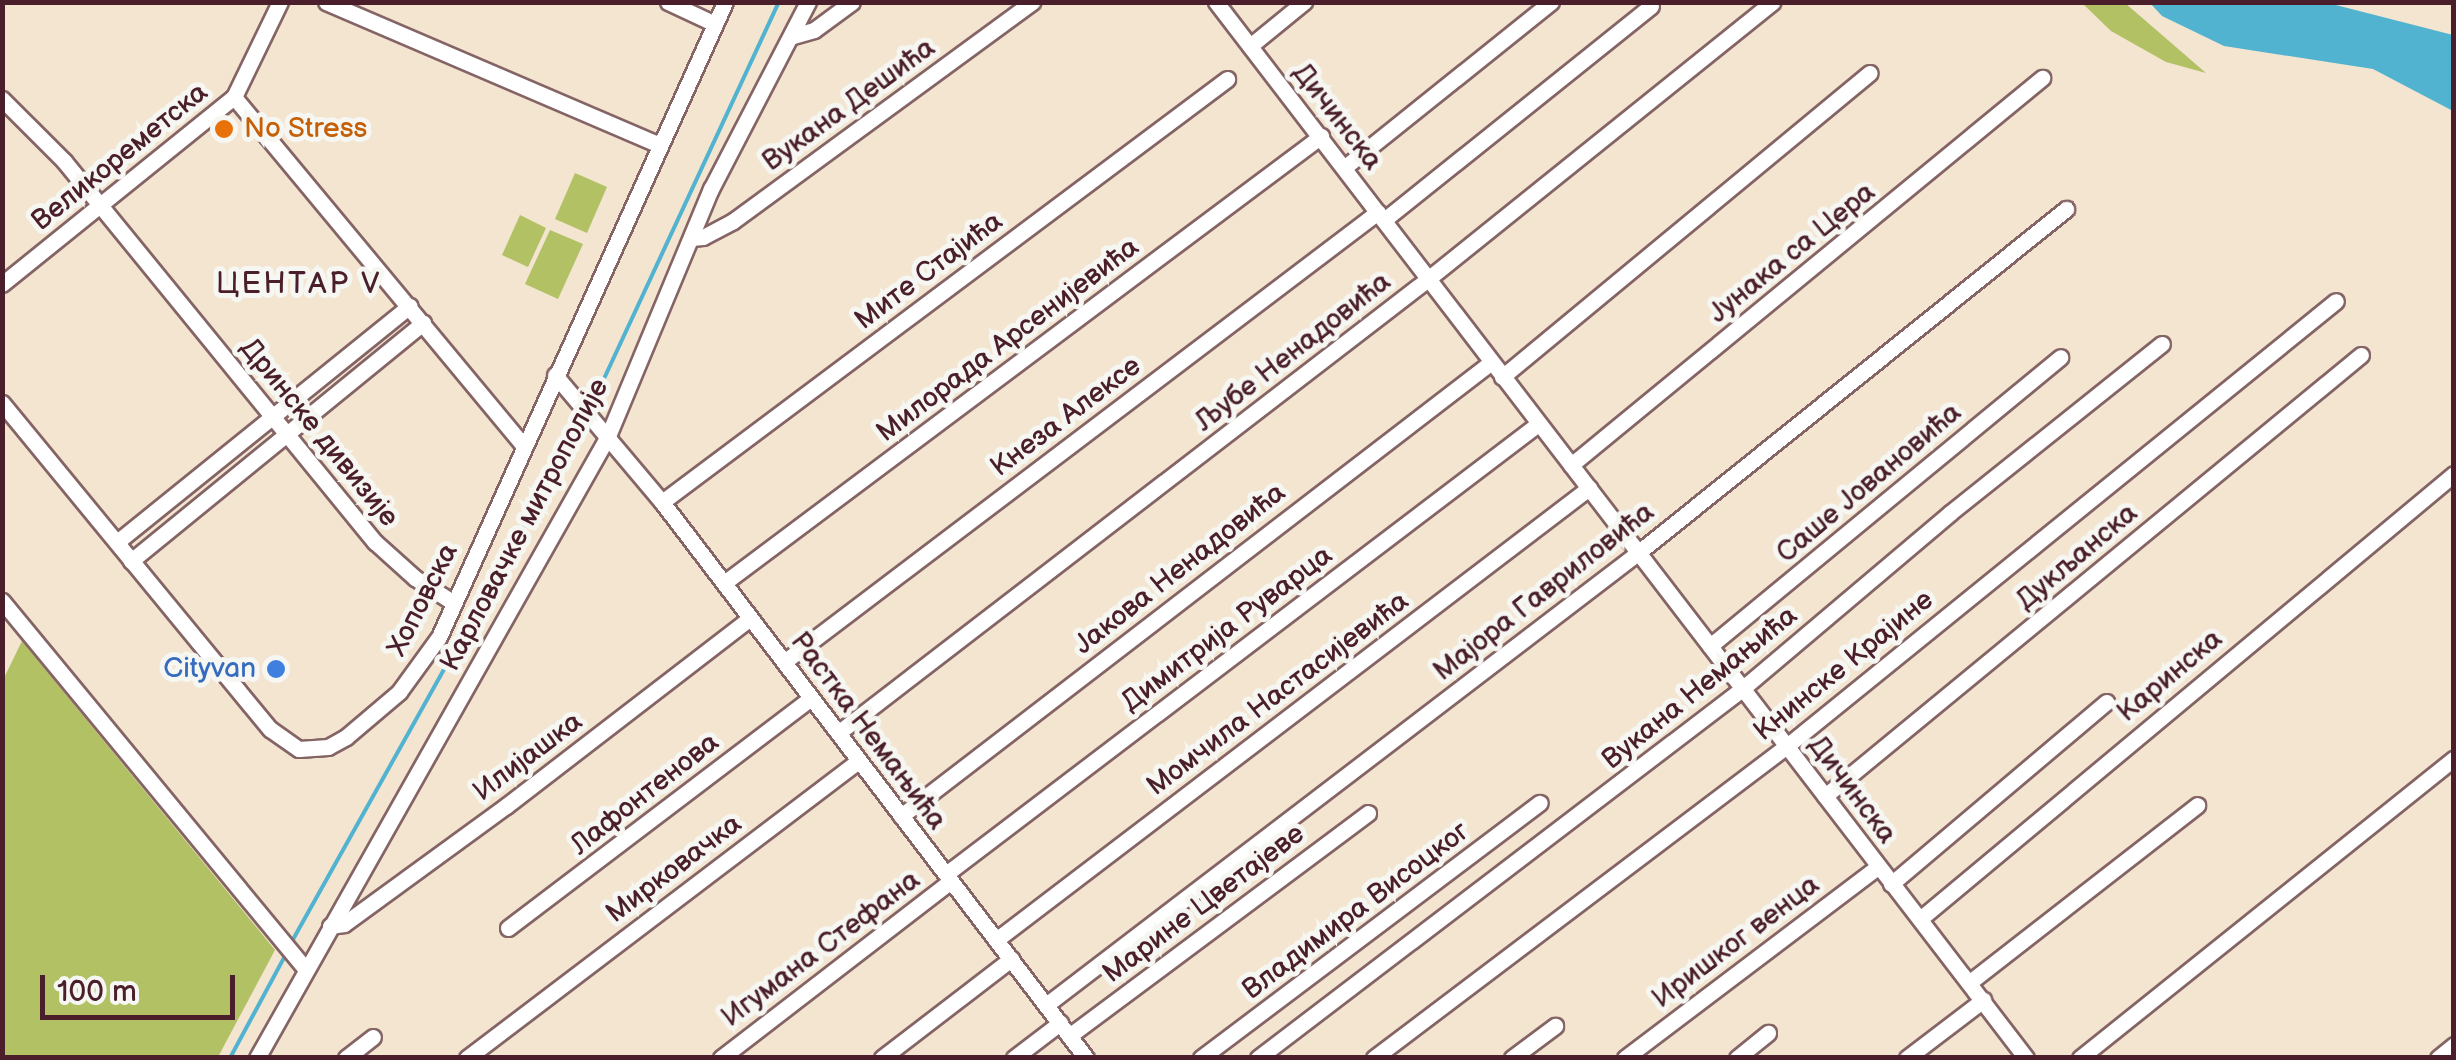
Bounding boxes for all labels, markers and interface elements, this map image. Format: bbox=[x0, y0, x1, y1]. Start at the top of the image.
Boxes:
street label: Вукана Дешића bbox=[756, 31, 942, 179]
street label: Дичинска bbox=[1285, 57, 1389, 177]
street label: Великореметска bbox=[25, 76, 215, 238]
place label: No Stress bbox=[244, 112, 368, 146]
marker: No Stress bbox=[213, 118, 235, 140]
street label: Јунака са Цера bbox=[1702, 176, 1882, 330]
street label: Мите Стајића bbox=[849, 205, 1009, 337]
street label: Милорада Арсенијевића bbox=[870, 230, 1146, 450]
street label: Љубе Ненадовића bbox=[1188, 265, 1398, 439]
district label: ЦЕНТАР V bbox=[216, 266, 382, 302]
street label: Дринске дивизије bbox=[233, 332, 405, 534]
street label: Кнеза Алексе bbox=[984, 350, 1148, 484]
street label: Карловачке митрополије bbox=[434, 373, 616, 677]
street label: Саше Јовановића bbox=[1770, 396, 1968, 570]
street label: Јакова Ненадовића bbox=[1068, 476, 1292, 662]
street label: Мајора Гавриловића bbox=[1427, 496, 1661, 688]
street label: Дукљанска bbox=[2010, 497, 2144, 617]
street label: Хоповска bbox=[380, 538, 466, 662]
street label: Димитрија Руварца bbox=[1115, 539, 1339, 719]
street label: Книнске Крајине bbox=[1748, 583, 1940, 749]
street label: Момчила Настасијевића bbox=[1141, 585, 1415, 803]
street label: Вукана Немањића bbox=[1596, 599, 1804, 777]
street label: Каринска bbox=[2111, 622, 2229, 730]
street label: Растка Немањића bbox=[783, 625, 953, 837]
place label: Cityvan bbox=[163, 652, 256, 686]
marker: Cityvan bbox=[265, 658, 287, 680]
street label: Илијашка bbox=[467, 705, 589, 809]
street label: Лафонтенова bbox=[564, 726, 726, 862]
street label: Дичинска bbox=[1801, 730, 1903, 850]
street label: Мирковачка bbox=[600, 807, 748, 931]
street label: Владимира Висоцког bbox=[1236, 815, 1476, 1007]
street label: Марине Цветајеве bbox=[1097, 817, 1311, 991]
street label: Игумана Стефана bbox=[715, 864, 927, 1034]
street label: Иришког венца bbox=[1646, 868, 1826, 1016]
scale bar bbox=[45, 955, 240, 1017]
text: 100 m bbox=[57, 974, 137, 1010]

